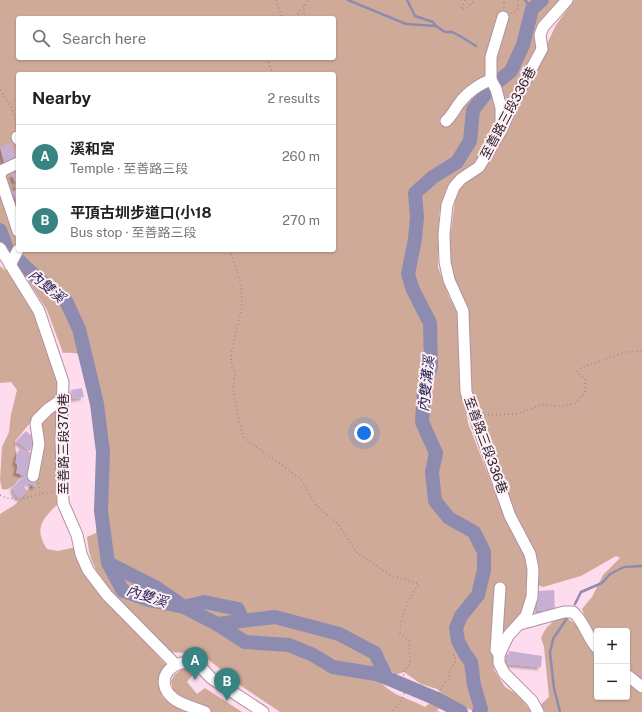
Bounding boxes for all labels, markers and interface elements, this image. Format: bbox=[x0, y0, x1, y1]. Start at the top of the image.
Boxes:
search box bbox=[16, 16, 336, 60]
icon: search bbox=[30, 27, 52, 49]
text: Search here bbox=[62, 30, 146, 47]
street label: 至善路三段336巷 bbox=[477, 64, 539, 162]
text: Nearby bbox=[32, 88, 91, 108]
text: 2 results bbox=[268, 91, 320, 106]
text: 溪和宮 bbox=[70, 140, 115, 157]
text: A bbox=[40, 149, 50, 164]
text: 260 m bbox=[282, 149, 320, 164]
text: Temple · 至善路三段 bbox=[70, 161, 188, 176]
text: 平頂古圳步道口(小18 bbox=[70, 204, 211, 221]
text: B bbox=[41, 213, 49, 228]
text: 270 m bbox=[282, 213, 320, 228]
text: Bus stop · 至善路三段 bbox=[70, 225, 197, 240]
water label: 內雙溪 bbox=[26, 266, 70, 307]
water label: 內雙溝溪 bbox=[415, 353, 437, 413]
street label: 至善路三段370巷 bbox=[56, 393, 71, 495]
street label: 至善路三段336巷 bbox=[461, 394, 511, 496]
your location bbox=[354, 423, 374, 443]
water label: 內雙溪 bbox=[125, 582, 171, 611]
map controls bbox=[594, 628, 630, 700]
button: + bbox=[594, 628, 630, 664]
pin: A bbox=[182, 647, 208, 680]
button: − bbox=[594, 664, 630, 700]
pin: B bbox=[214, 668, 240, 701]

